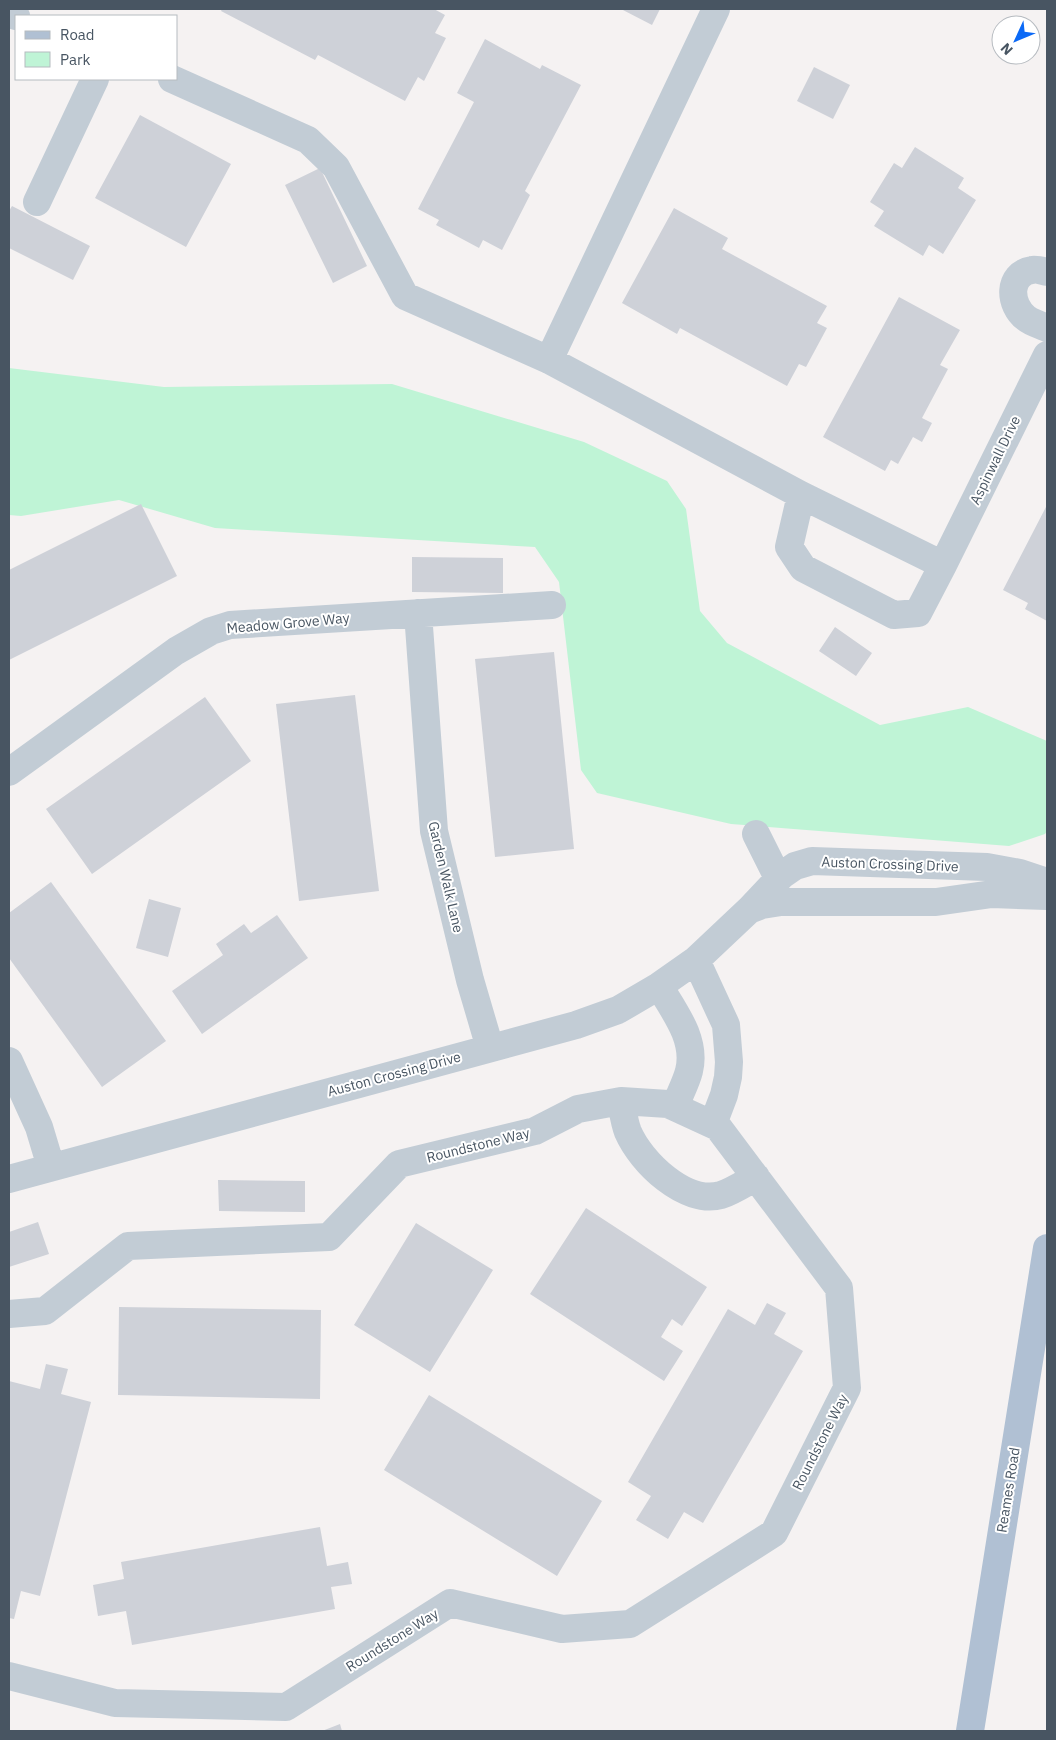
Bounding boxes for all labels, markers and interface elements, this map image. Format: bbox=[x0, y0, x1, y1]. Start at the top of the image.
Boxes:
legend bbox=[15, 15, 178, 80]
north arrow bbox=[991, 15, 1041, 65]
text: Road bbox=[60, 25, 95, 44]
text: N bbox=[997, 39, 1017, 59]
text: Park bbox=[60, 50, 90, 69]
street label: Aspinwall Drive bbox=[966, 412, 1024, 507]
street label: Meadow Grove Way bbox=[226, 609, 350, 637]
street label: Garden Walk Lane bbox=[424, 820, 468, 935]
street label: Auston Crossing Drive bbox=[821, 853, 959, 875]
street label: Auston Crossing Drive bbox=[325, 1047, 463, 1100]
street label: Roundstone Way bbox=[425, 1123, 531, 1167]
street label: Roundstone Way bbox=[788, 1391, 852, 1493]
street label: Reames Road bbox=[992, 1446, 1024, 1534]
street label: Roundstone Way bbox=[342, 1604, 442, 1676]

